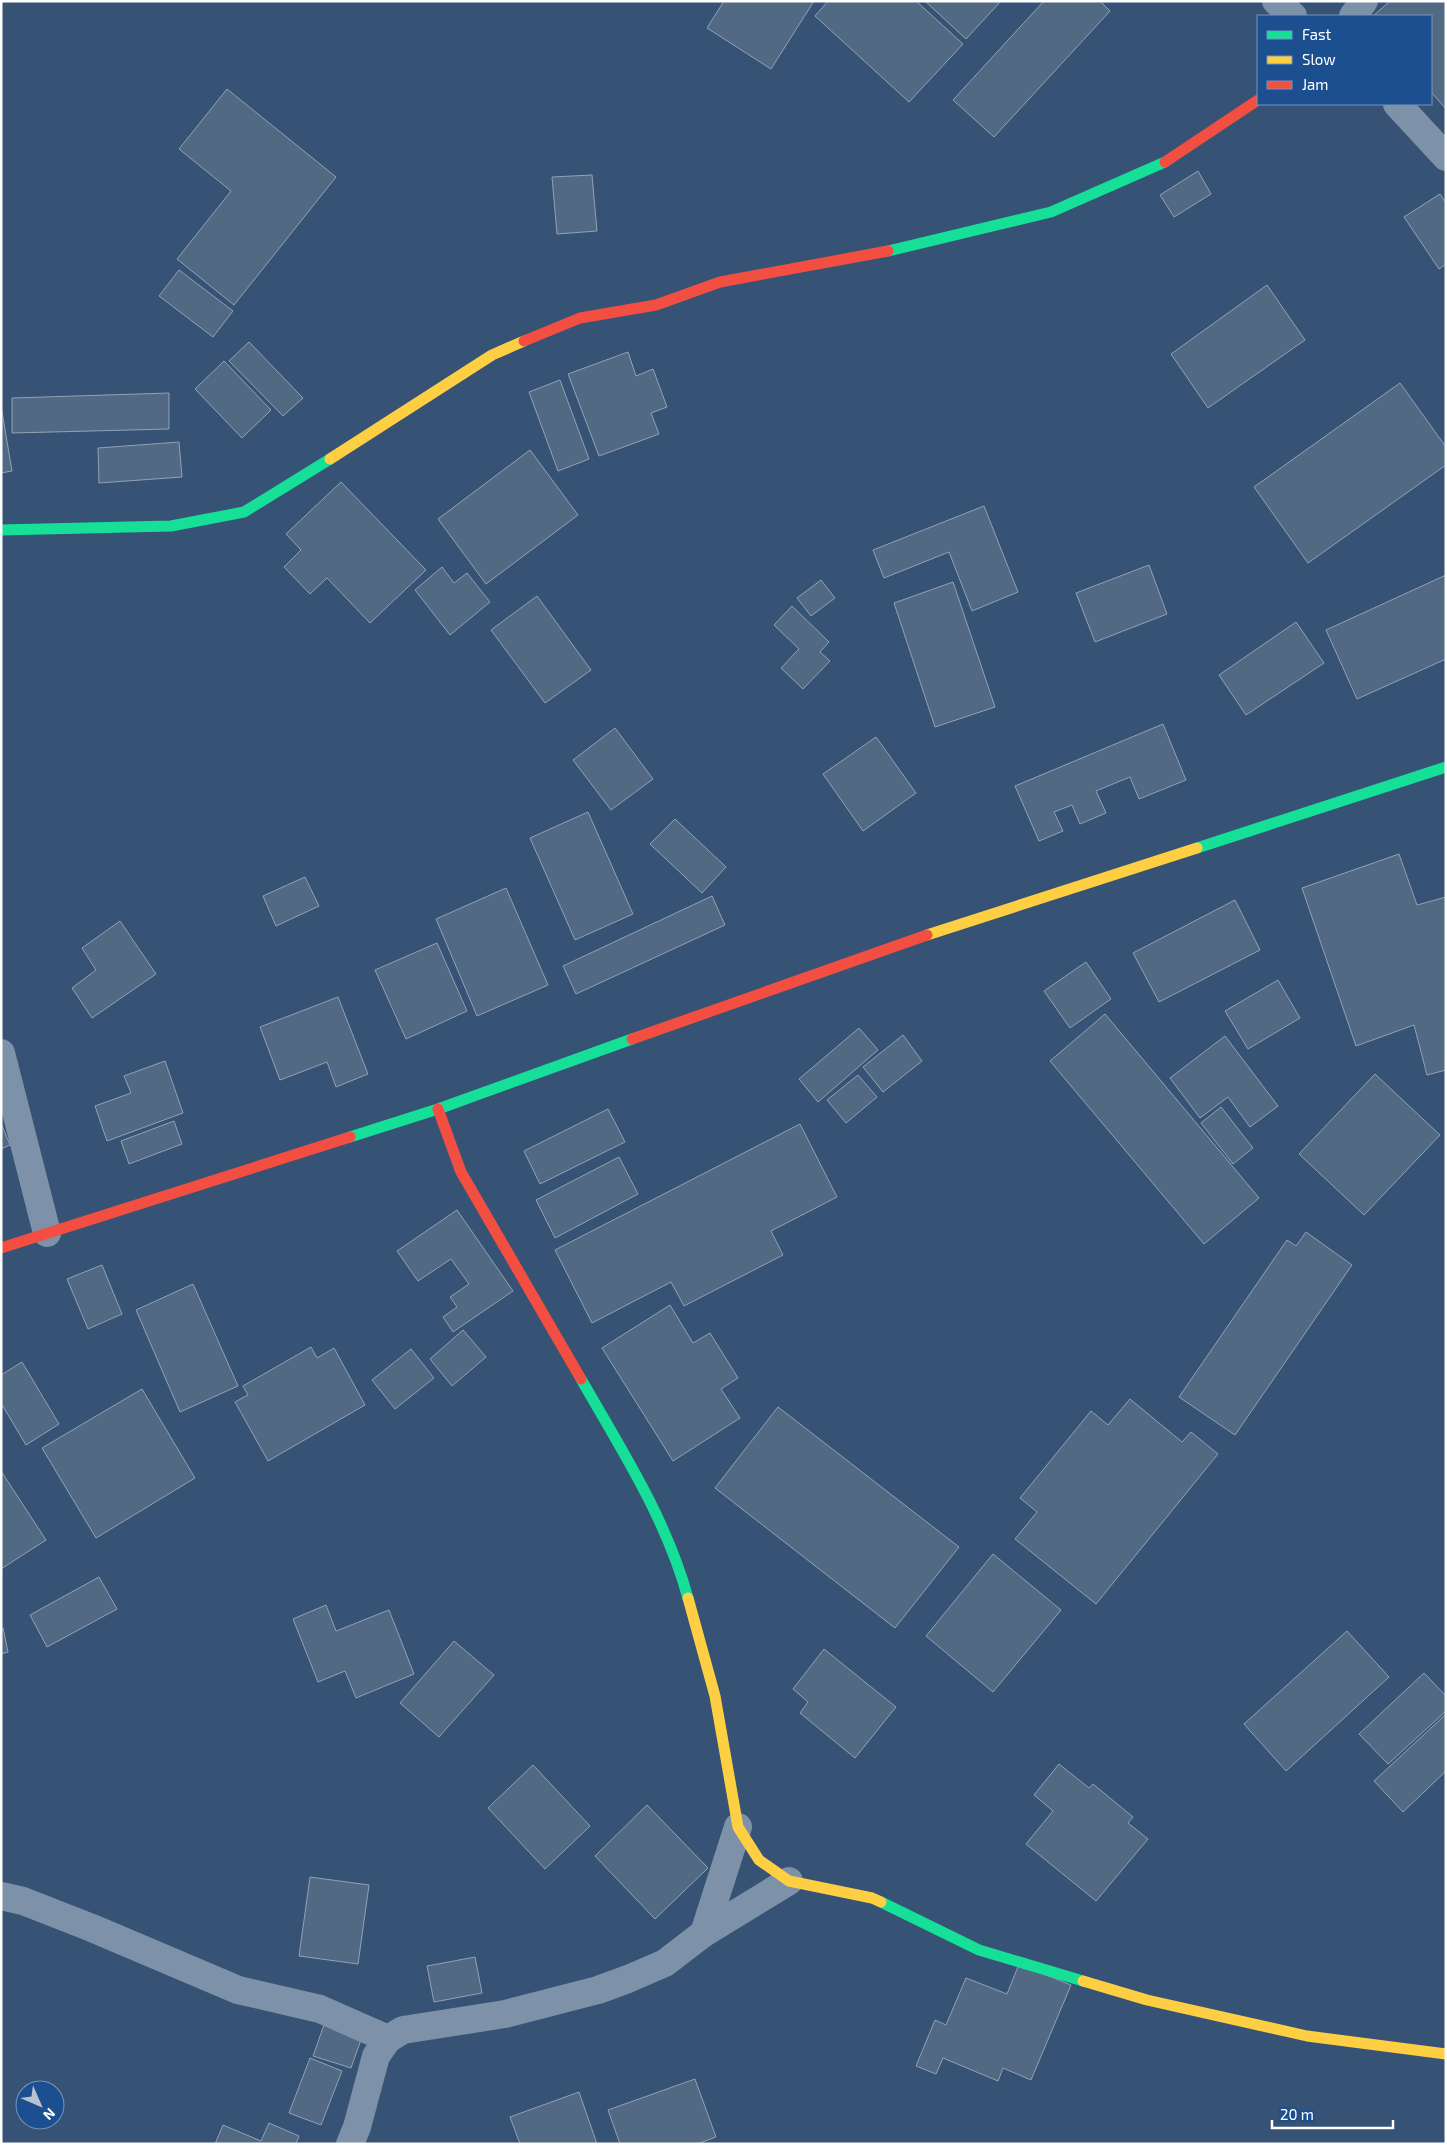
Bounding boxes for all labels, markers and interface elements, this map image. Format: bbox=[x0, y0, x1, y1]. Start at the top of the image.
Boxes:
legend bbox=[1257, 15, 1432, 105]
text: Fast bbox=[1302, 25, 1332, 43]
text: Slow bbox=[1302, 50, 1336, 68]
text: Jam bbox=[1302, 75, 1328, 93]
north arrow bbox=[15, 2080, 65, 2130]
scale bar bbox=[1272, 2098, 1393, 2130]
text: N bbox=[40, 2105, 59, 2124]
text: 20 m bbox=[1280, 2105, 1314, 2123]

